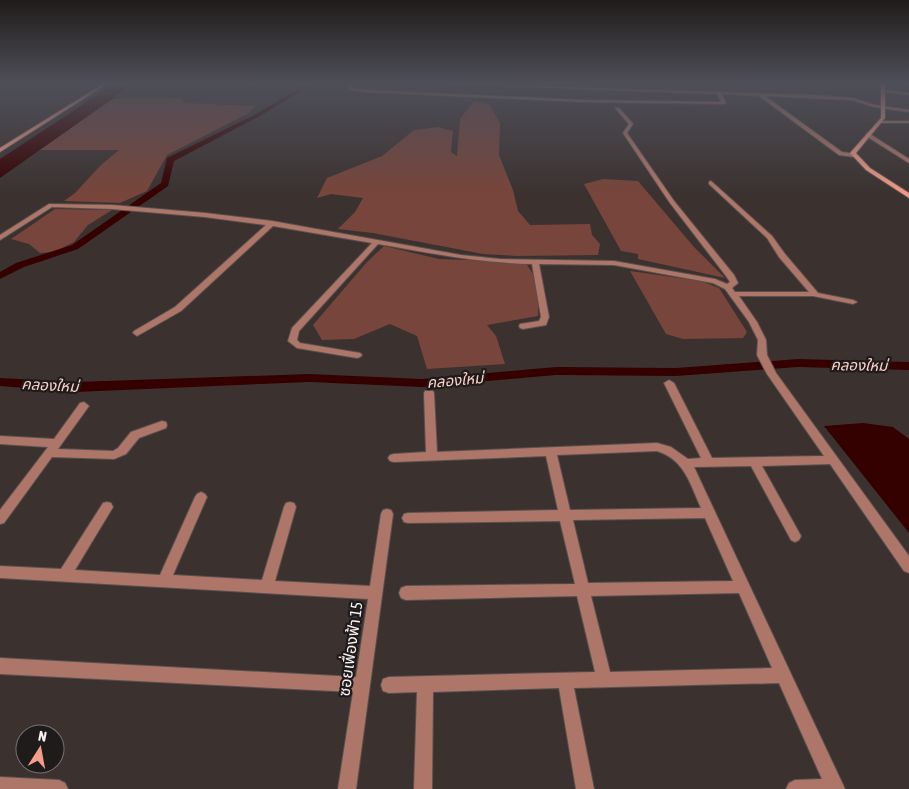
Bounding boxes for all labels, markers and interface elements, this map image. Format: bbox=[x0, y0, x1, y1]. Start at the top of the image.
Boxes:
water label: คลองใหม่ bbox=[830, 356, 890, 374]
water label: คลองใหม่ bbox=[426, 369, 486, 391]
water label: คลองใหม่ bbox=[21, 375, 81, 395]
street label: ซอยเฟื่องฟ้า 15 bbox=[332, 600, 366, 697]
north arrow bbox=[15, 724, 65, 774]
text: N bbox=[37, 728, 48, 745]

